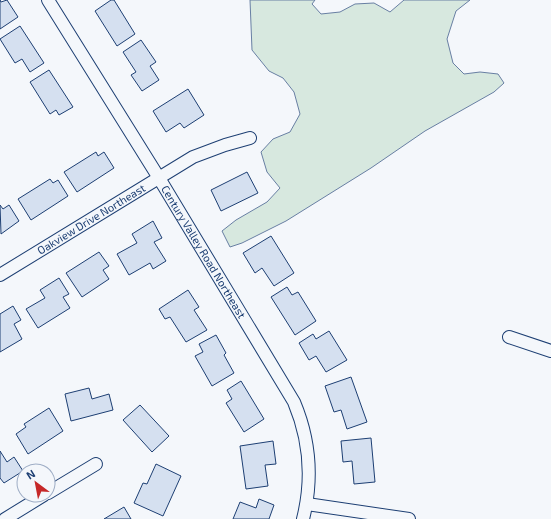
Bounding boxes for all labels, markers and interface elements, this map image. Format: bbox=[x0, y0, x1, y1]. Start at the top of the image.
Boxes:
street label: Oakview Drive Northeast bbox=[35, 181, 147, 257]
street label: Century Valley Road Northeast bbox=[159, 183, 249, 320]
north arrow bbox=[16, 463, 56, 503]
text: N bbox=[24, 466, 37, 482]

